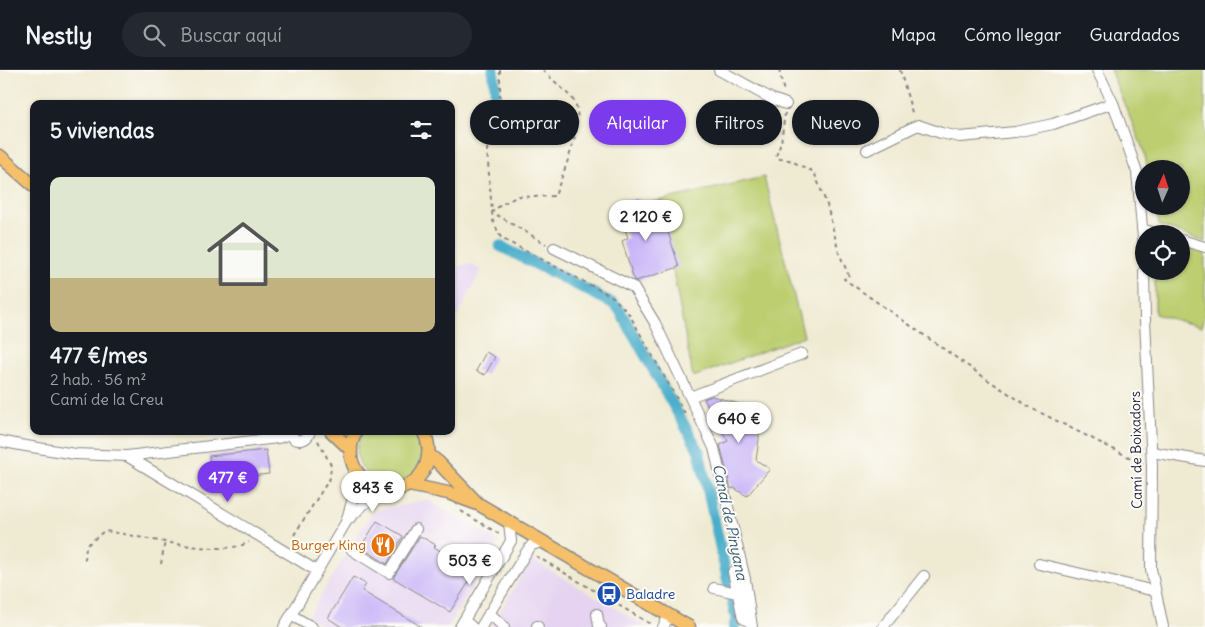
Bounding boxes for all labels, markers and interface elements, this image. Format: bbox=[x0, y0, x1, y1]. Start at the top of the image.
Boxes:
search box bbox=[122, 12, 472, 57]
text: Nestly bbox=[25, 20, 92, 50]
icon: search bbox=[140, 21, 168, 49]
text: Buscar aquí bbox=[180, 23, 282, 47]
text: Mapa bbox=[891, 23, 936, 46]
text: Cómo llegar bbox=[964, 23, 1061, 46]
text: Guardados bbox=[1089, 23, 1180, 46]
chip: Comprar bbox=[470, 100, 579, 145]
chip: Alquilar bbox=[589, 100, 686, 145]
chip: Filtros bbox=[696, 100, 782, 145]
chip: Nuevo bbox=[792, 100, 879, 145]
icon: filters bbox=[407, 116, 435, 144]
text: 5 viviendas bbox=[50, 117, 154, 144]
north arrow bbox=[1135, 160, 1190, 215]
map controls bbox=[1135, 160, 1190, 280]
pin: 2 120 € bbox=[600, 200, 692, 242]
text: 2 120 € bbox=[620, 206, 672, 226]
icon: home bbox=[198, 209, 288, 299]
button: locate bbox=[1135, 225, 1190, 280]
text: 477 €/mes bbox=[50, 342, 148, 369]
text: 2 hab. · 56 m² bbox=[50, 369, 147, 389]
text: Camí de la Creu bbox=[50, 389, 164, 409]
street label: Camí de Boixadors bbox=[1126, 391, 1146, 509]
pin: 640 € bbox=[704, 402, 774, 444]
text: 640 € bbox=[717, 408, 761, 428]
pin: 477 € bbox=[193, 460, 263, 503]
water label: Canal de Pinyana bbox=[709, 462, 752, 583]
text: 477 € bbox=[209, 467, 247, 487]
pin: 843 € bbox=[338, 470, 408, 513]
text: 843 € bbox=[352, 477, 394, 497]
restaurant icon: Burger King bbox=[370, 532, 396, 558]
place label: Burger King bbox=[291, 536, 366, 554]
pin: 503 € bbox=[435, 544, 505, 586]
text: 503 € bbox=[449, 550, 491, 570]
bus stop icon: Baladre bbox=[596, 581, 622, 607]
place label: Baladre bbox=[626, 585, 675, 603]

